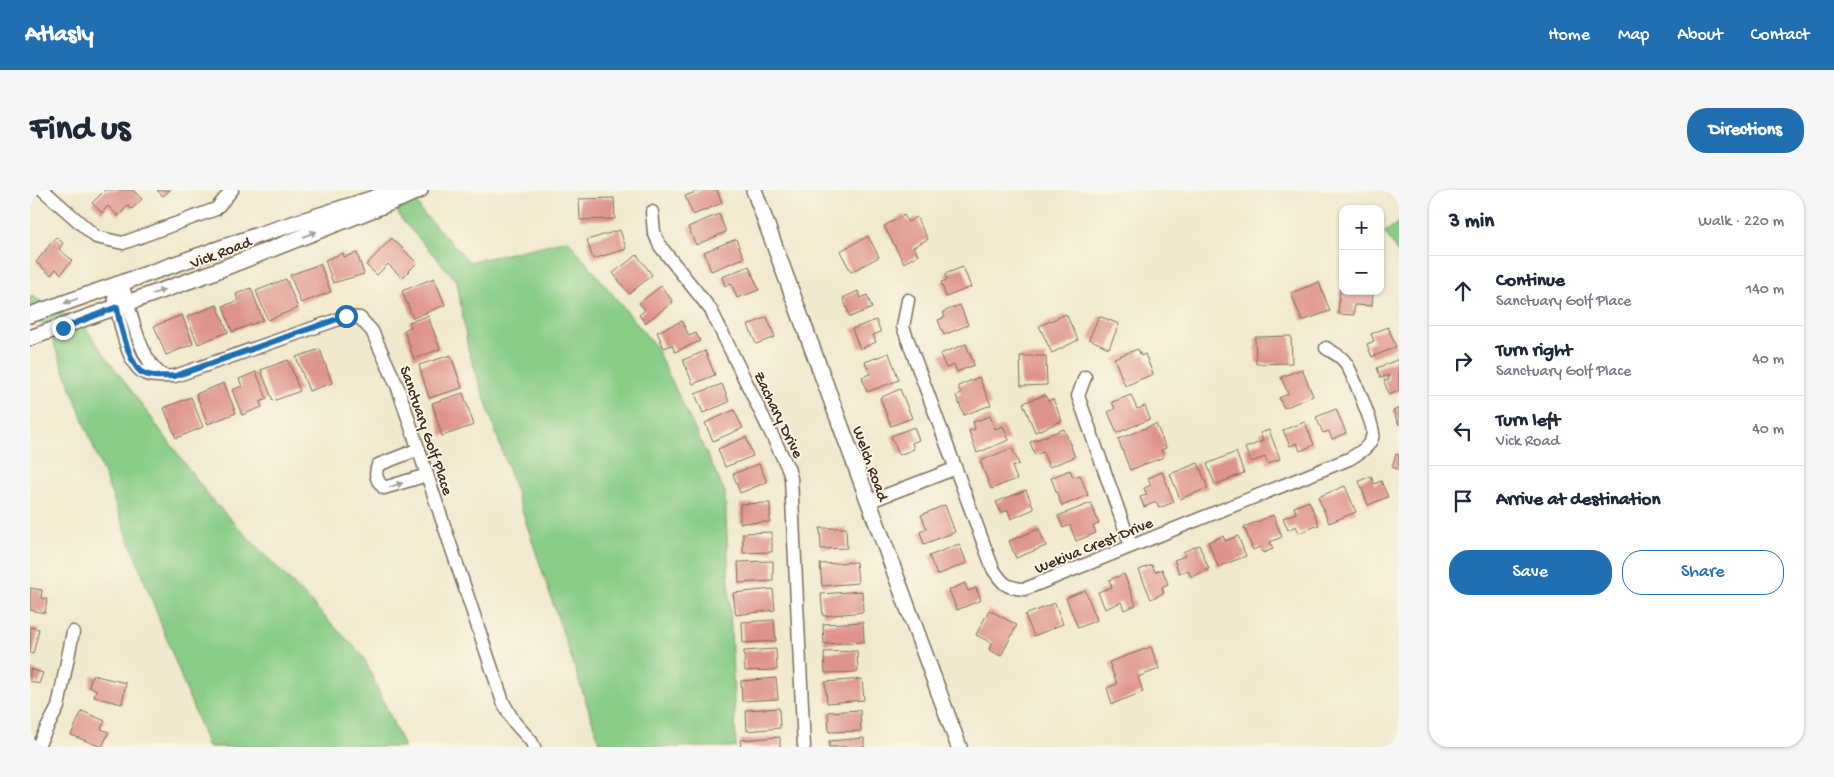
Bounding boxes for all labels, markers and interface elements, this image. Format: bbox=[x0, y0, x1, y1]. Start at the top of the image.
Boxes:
text: Atlasly bbox=[25, 21, 94, 50]
text: Home bbox=[1548, 25, 1590, 46]
text: Map bbox=[1618, 25, 1649, 46]
text: About bbox=[1677, 25, 1723, 46]
text: Contact bbox=[1751, 25, 1809, 46]
button: Directions bbox=[1687, 108, 1804, 153]
text: Find us bbox=[30, 110, 130, 151]
map controls bbox=[1339, 205, 1384, 295]
button: + bbox=[1339, 205, 1384, 250]
text: 3 min bbox=[1449, 210, 1494, 235]
text: Walk · 220 m bbox=[1698, 213, 1784, 232]
one-way arrow bbox=[303, 230, 317, 238]
street label: Vick Road bbox=[187, 233, 256, 275]
button: − bbox=[1339, 250, 1384, 295]
text: Continue bbox=[1496, 270, 1565, 293]
icon: ahead bbox=[1449, 277, 1477, 305]
text: 140 m bbox=[1746, 281, 1784, 300]
one-way arrow bbox=[151, 288, 166, 296]
text: Sanctuary Golf Place bbox=[1496, 293, 1631, 312]
one-way arrow bbox=[63, 297, 78, 305]
route start bbox=[335, 305, 358, 328]
route end bbox=[52, 317, 75, 340]
text: Turn right bbox=[1496, 340, 1572, 363]
icon: right bbox=[1449, 347, 1477, 375]
text: 40 m bbox=[1752, 351, 1784, 370]
text: Sanctuary Golf Place bbox=[1496, 363, 1631, 382]
street label: Sanctuary Golf Place bbox=[394, 364, 456, 499]
street label: Zachary Drive bbox=[748, 369, 806, 463]
text: Turn left bbox=[1496, 410, 1560, 433]
icon: left bbox=[1449, 417, 1477, 445]
text: 40 m bbox=[1752, 421, 1784, 440]
street label: Welch Road bbox=[846, 424, 892, 506]
text: Vick Road bbox=[1496, 433, 1560, 452]
one-way arrow bbox=[389, 480, 404, 488]
icon: arrive bbox=[1449, 487, 1477, 515]
text: Arrive at destination bbox=[1496, 489, 1660, 512]
street label: Wekiva Crest Drive bbox=[1032, 515, 1157, 580]
button: Save bbox=[1449, 550, 1612, 595]
button: Share bbox=[1622, 550, 1784, 595]

